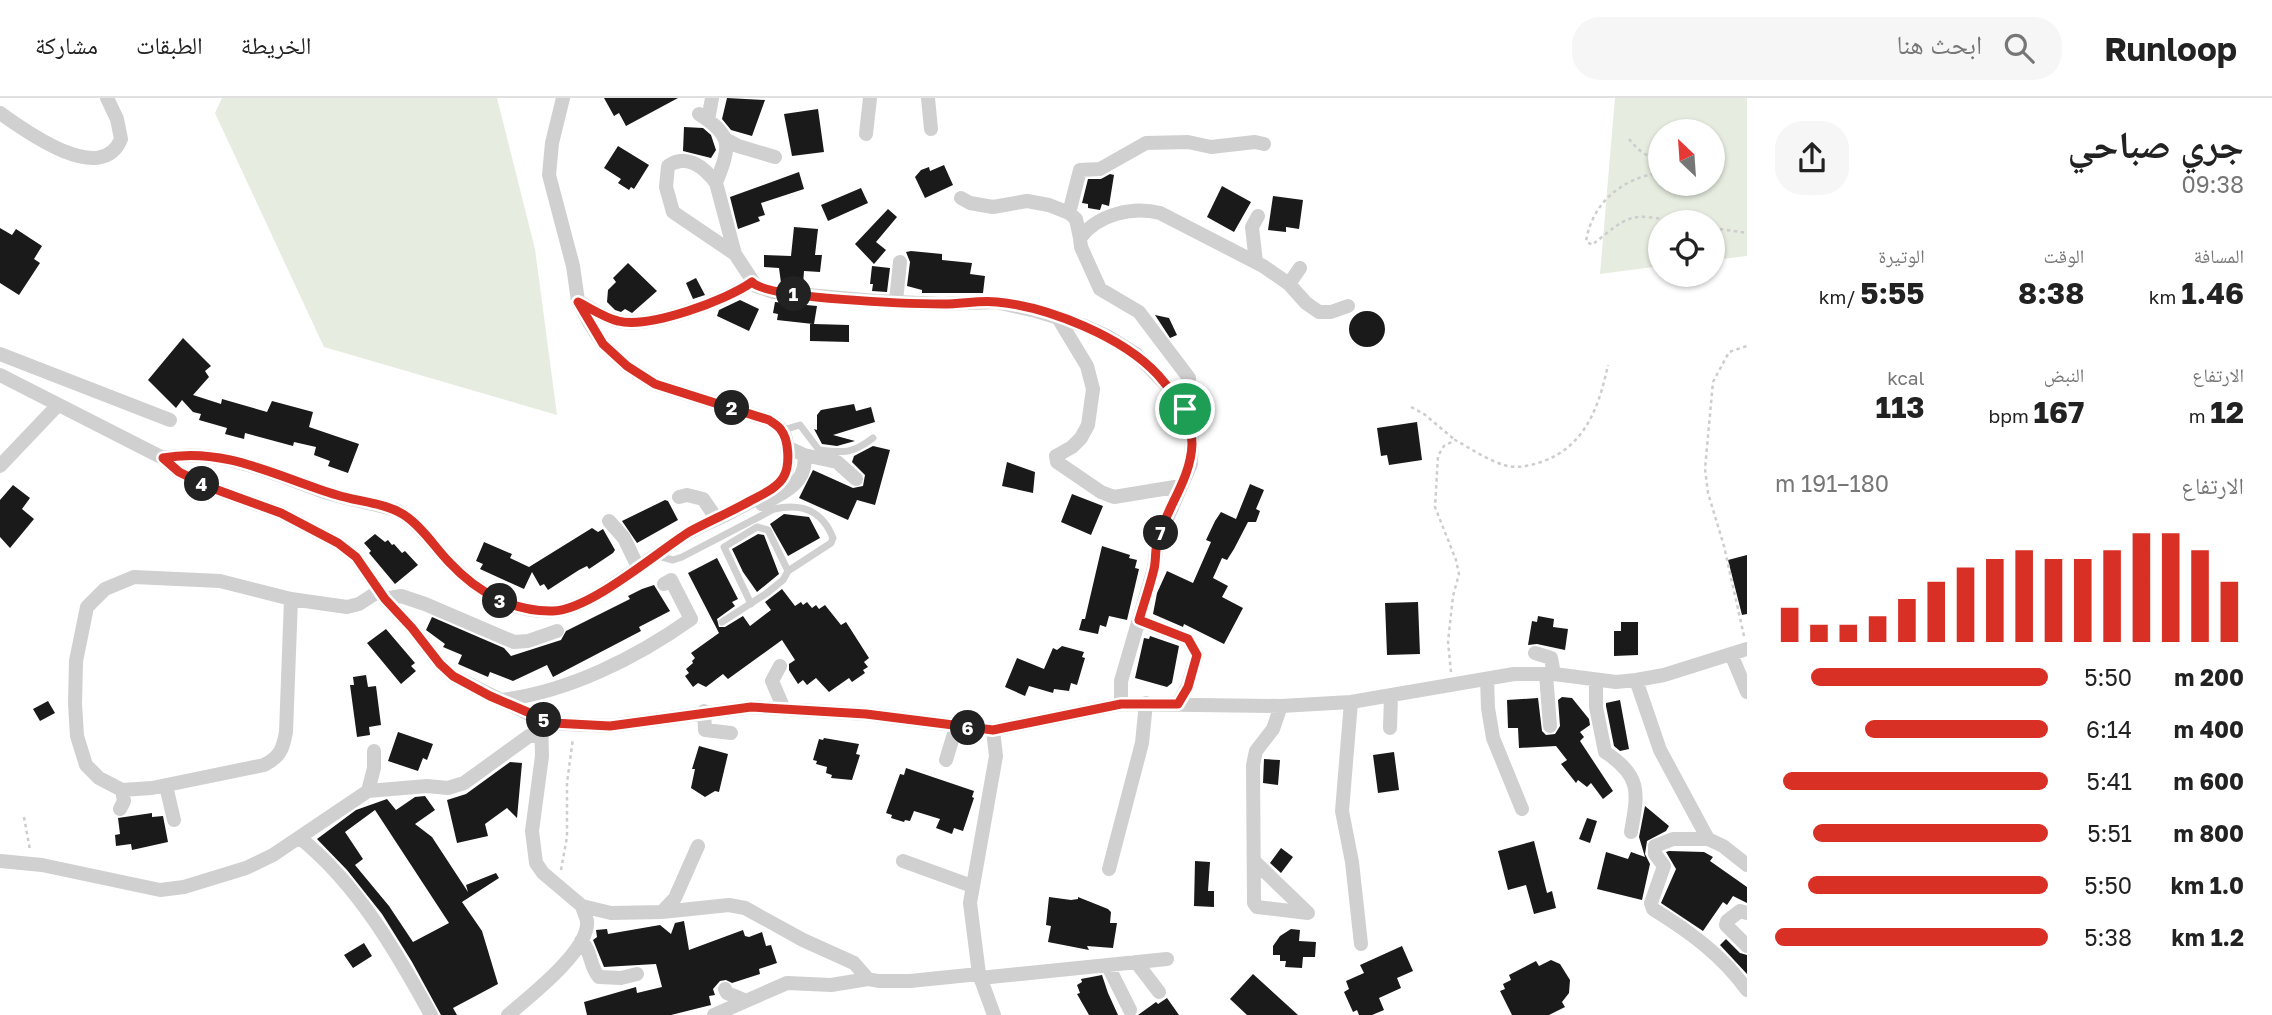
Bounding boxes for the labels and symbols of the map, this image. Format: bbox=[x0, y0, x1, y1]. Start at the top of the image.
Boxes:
north arrow bbox=[1648, 119, 1726, 196]
pin: 1 bbox=[776, 276, 812, 312]
pin bbox=[1155, 379, 1215, 439]
pin: 2 bbox=[714, 390, 750, 426]
pin: 4 bbox=[184, 466, 220, 502]
pin: 7 bbox=[1144, 516, 1178, 550]
pin: 3 bbox=[482, 584, 518, 618]
pin: 5 bbox=[526, 702, 562, 738]
pin: 6 bbox=[950, 710, 986, 746]

